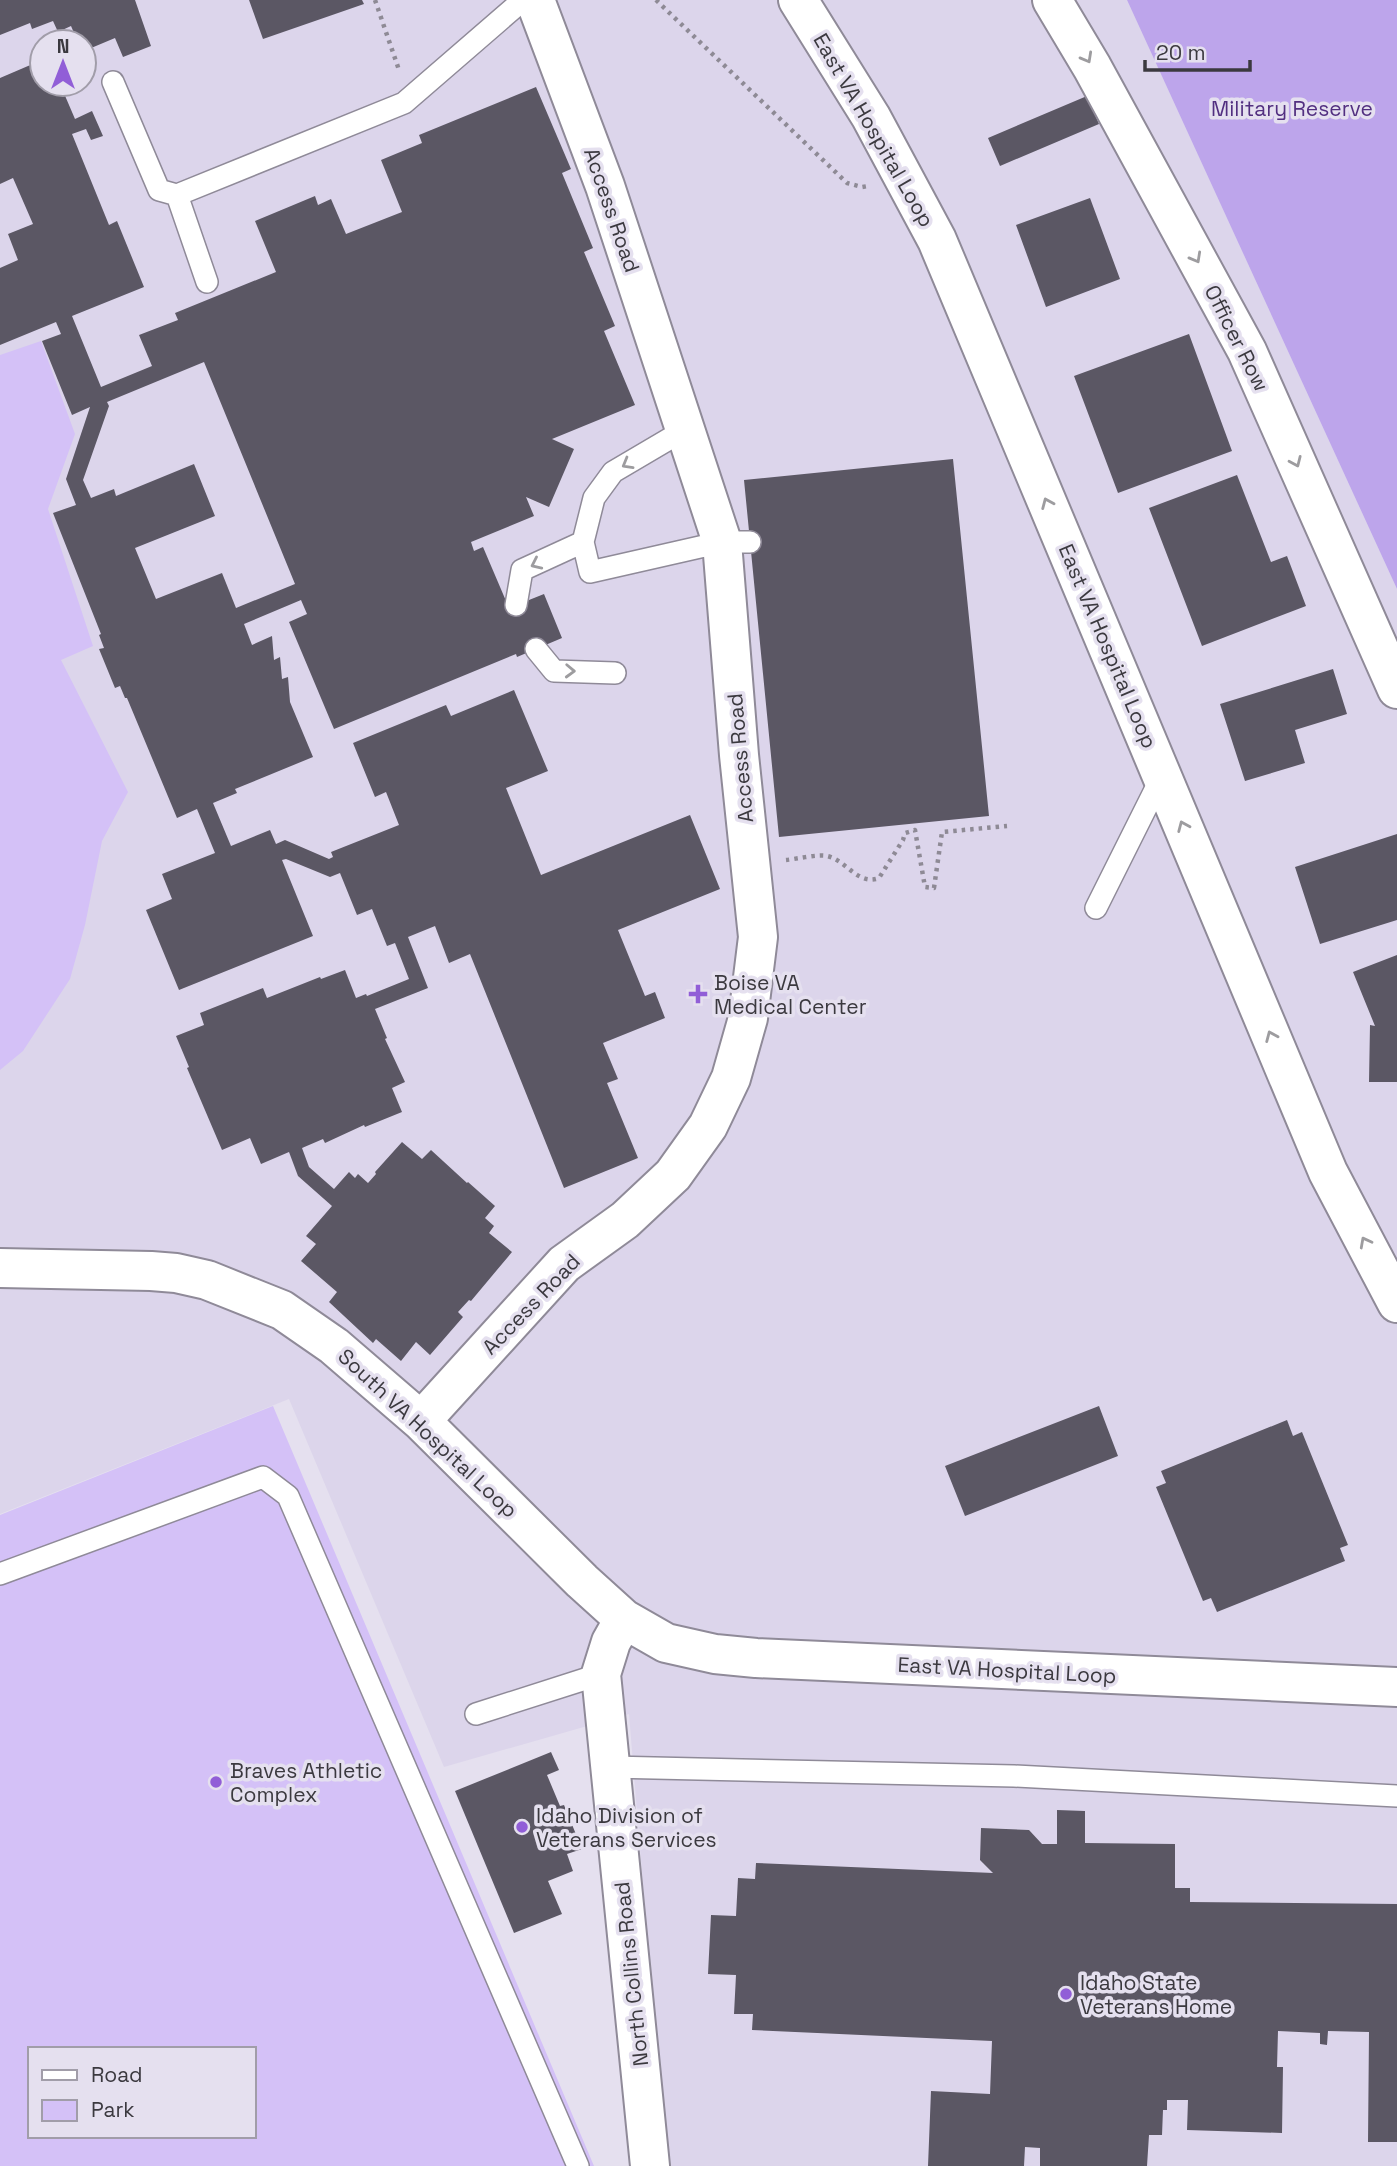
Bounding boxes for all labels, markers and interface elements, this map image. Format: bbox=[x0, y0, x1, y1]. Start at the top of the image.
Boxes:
north arrow bbox=[28, 28, 98, 98]
street label: East VA Hospital Loop bbox=[807, 28, 941, 232]
scale bar bbox=[1145, 28, 1250, 72]
text: N bbox=[57, 34, 69, 59]
text: 20 m bbox=[1156, 39, 1206, 66]
one-way arrow bbox=[1079, 51, 1092, 63]
park label: Military Reserve bbox=[1211, 95, 1373, 122]
street label: Access Road bbox=[578, 144, 646, 276]
one-way arrow bbox=[1188, 251, 1201, 263]
street label: Officer Row bbox=[1199, 280, 1275, 396]
one-way arrow bbox=[621, 455, 634, 468]
one-way arrow bbox=[1288, 455, 1302, 467]
one-way arrow bbox=[1042, 498, 1056, 510]
street label: East VA Hospital Loop bbox=[1053, 540, 1163, 752]
one-way arrow bbox=[531, 555, 544, 569]
one-way arrow bbox=[565, 664, 576, 679]
street label: Access Road bbox=[721, 692, 759, 824]
one-way arrow bbox=[1177, 821, 1191, 833]
place label: Boise VA Medical Center bbox=[714, 969, 867, 1020]
marker: Boise VA Medical Center bbox=[688, 984, 708, 1004]
one-way arrow bbox=[1265, 1030, 1279, 1043]
one-way arrow bbox=[1360, 1237, 1374, 1250]
street label: Access Road bbox=[476, 1248, 586, 1360]
street label: South VA Hospital Loop bbox=[332, 1343, 524, 1523]
street label: East VA Hospital Loop bbox=[897, 1651, 1117, 1689]
place label: Braves Athletic Complex bbox=[230, 1757, 382, 1808]
marker: Braves Athletic Complex bbox=[208, 1774, 224, 1790]
place label: Idaho Division of Veterans Services bbox=[536, 1802, 717, 1853]
marker: Idaho Division of Veterans Services bbox=[514, 1819, 530, 1835]
street label: North Collins Road bbox=[608, 1880, 654, 2068]
place label: Idaho State Veterans Home bbox=[1080, 1969, 1232, 2020]
marker: Idaho State Veterans Home bbox=[1058, 1986, 1074, 2002]
legend bbox=[28, 2047, 256, 2138]
text: Road bbox=[91, 2061, 143, 2088]
text: Park bbox=[91, 2096, 135, 2123]

